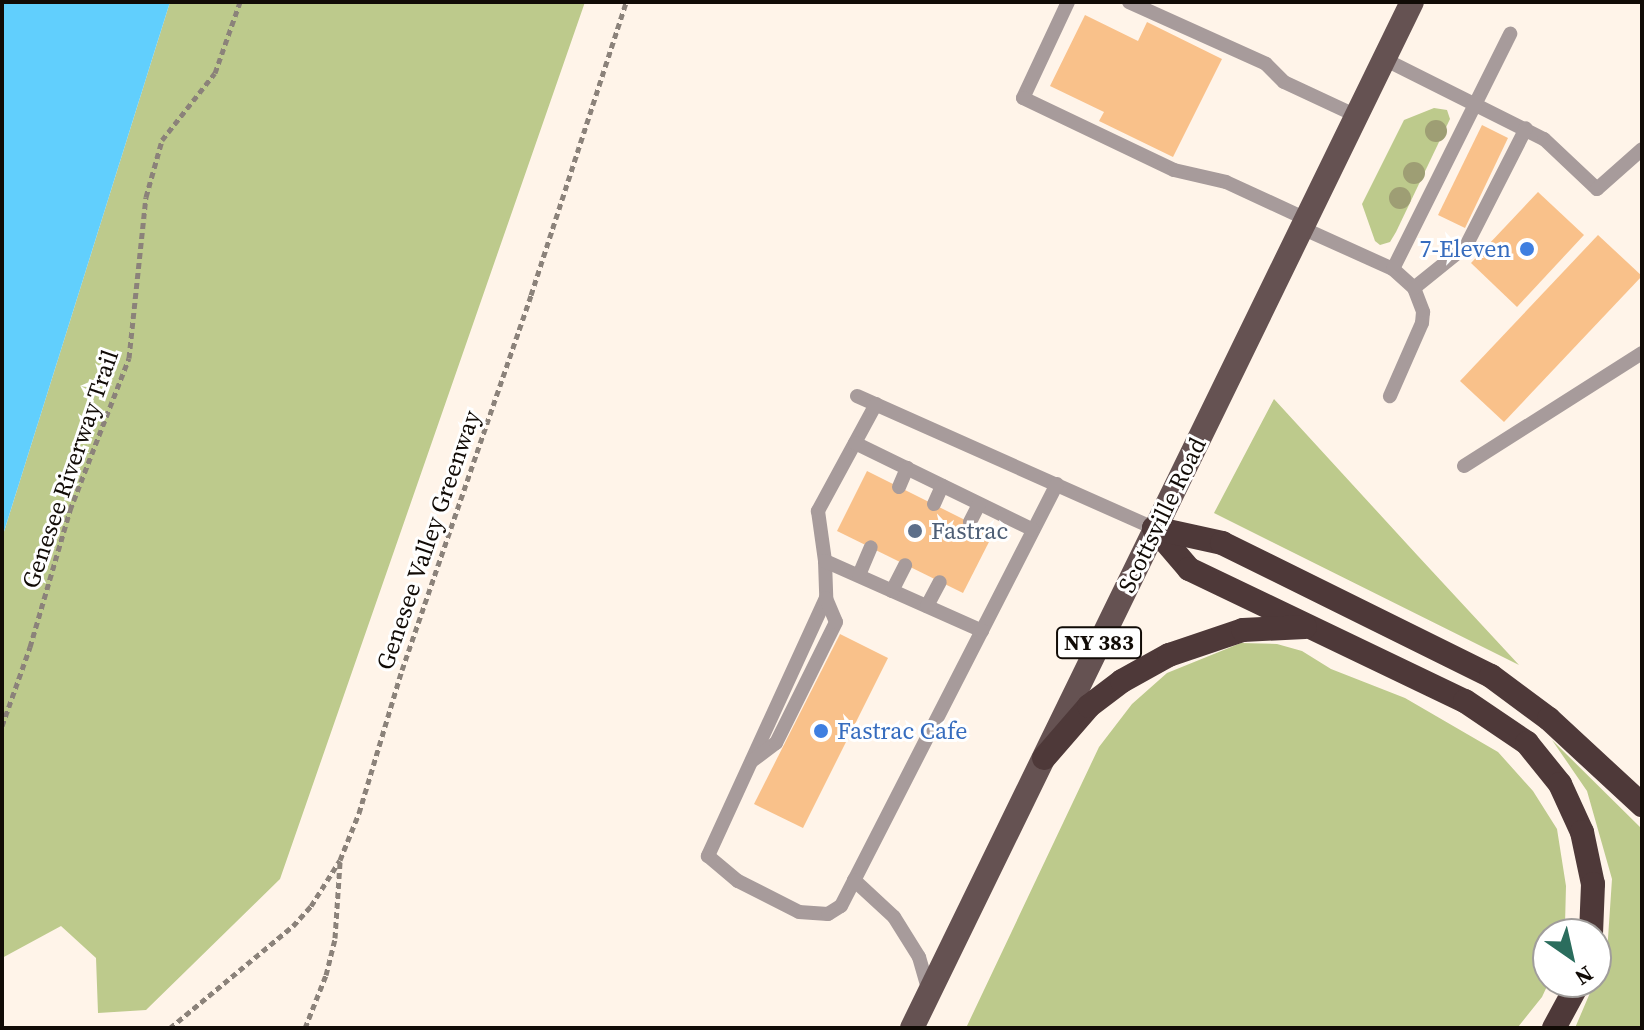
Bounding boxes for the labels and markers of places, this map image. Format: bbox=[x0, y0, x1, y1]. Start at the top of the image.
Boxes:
place label: 7-Eleven bbox=[1419, 235, 1511, 263]
marker: 7-Eleven bbox=[1518, 240, 1536, 258]
place label: Fastrac bbox=[931, 517, 1008, 545]
marker: Fastrac bbox=[906, 522, 924, 540]
place label: Fastrac Cafe bbox=[837, 717, 967, 745]
marker: Fastrac Cafe bbox=[812, 722, 830, 740]

